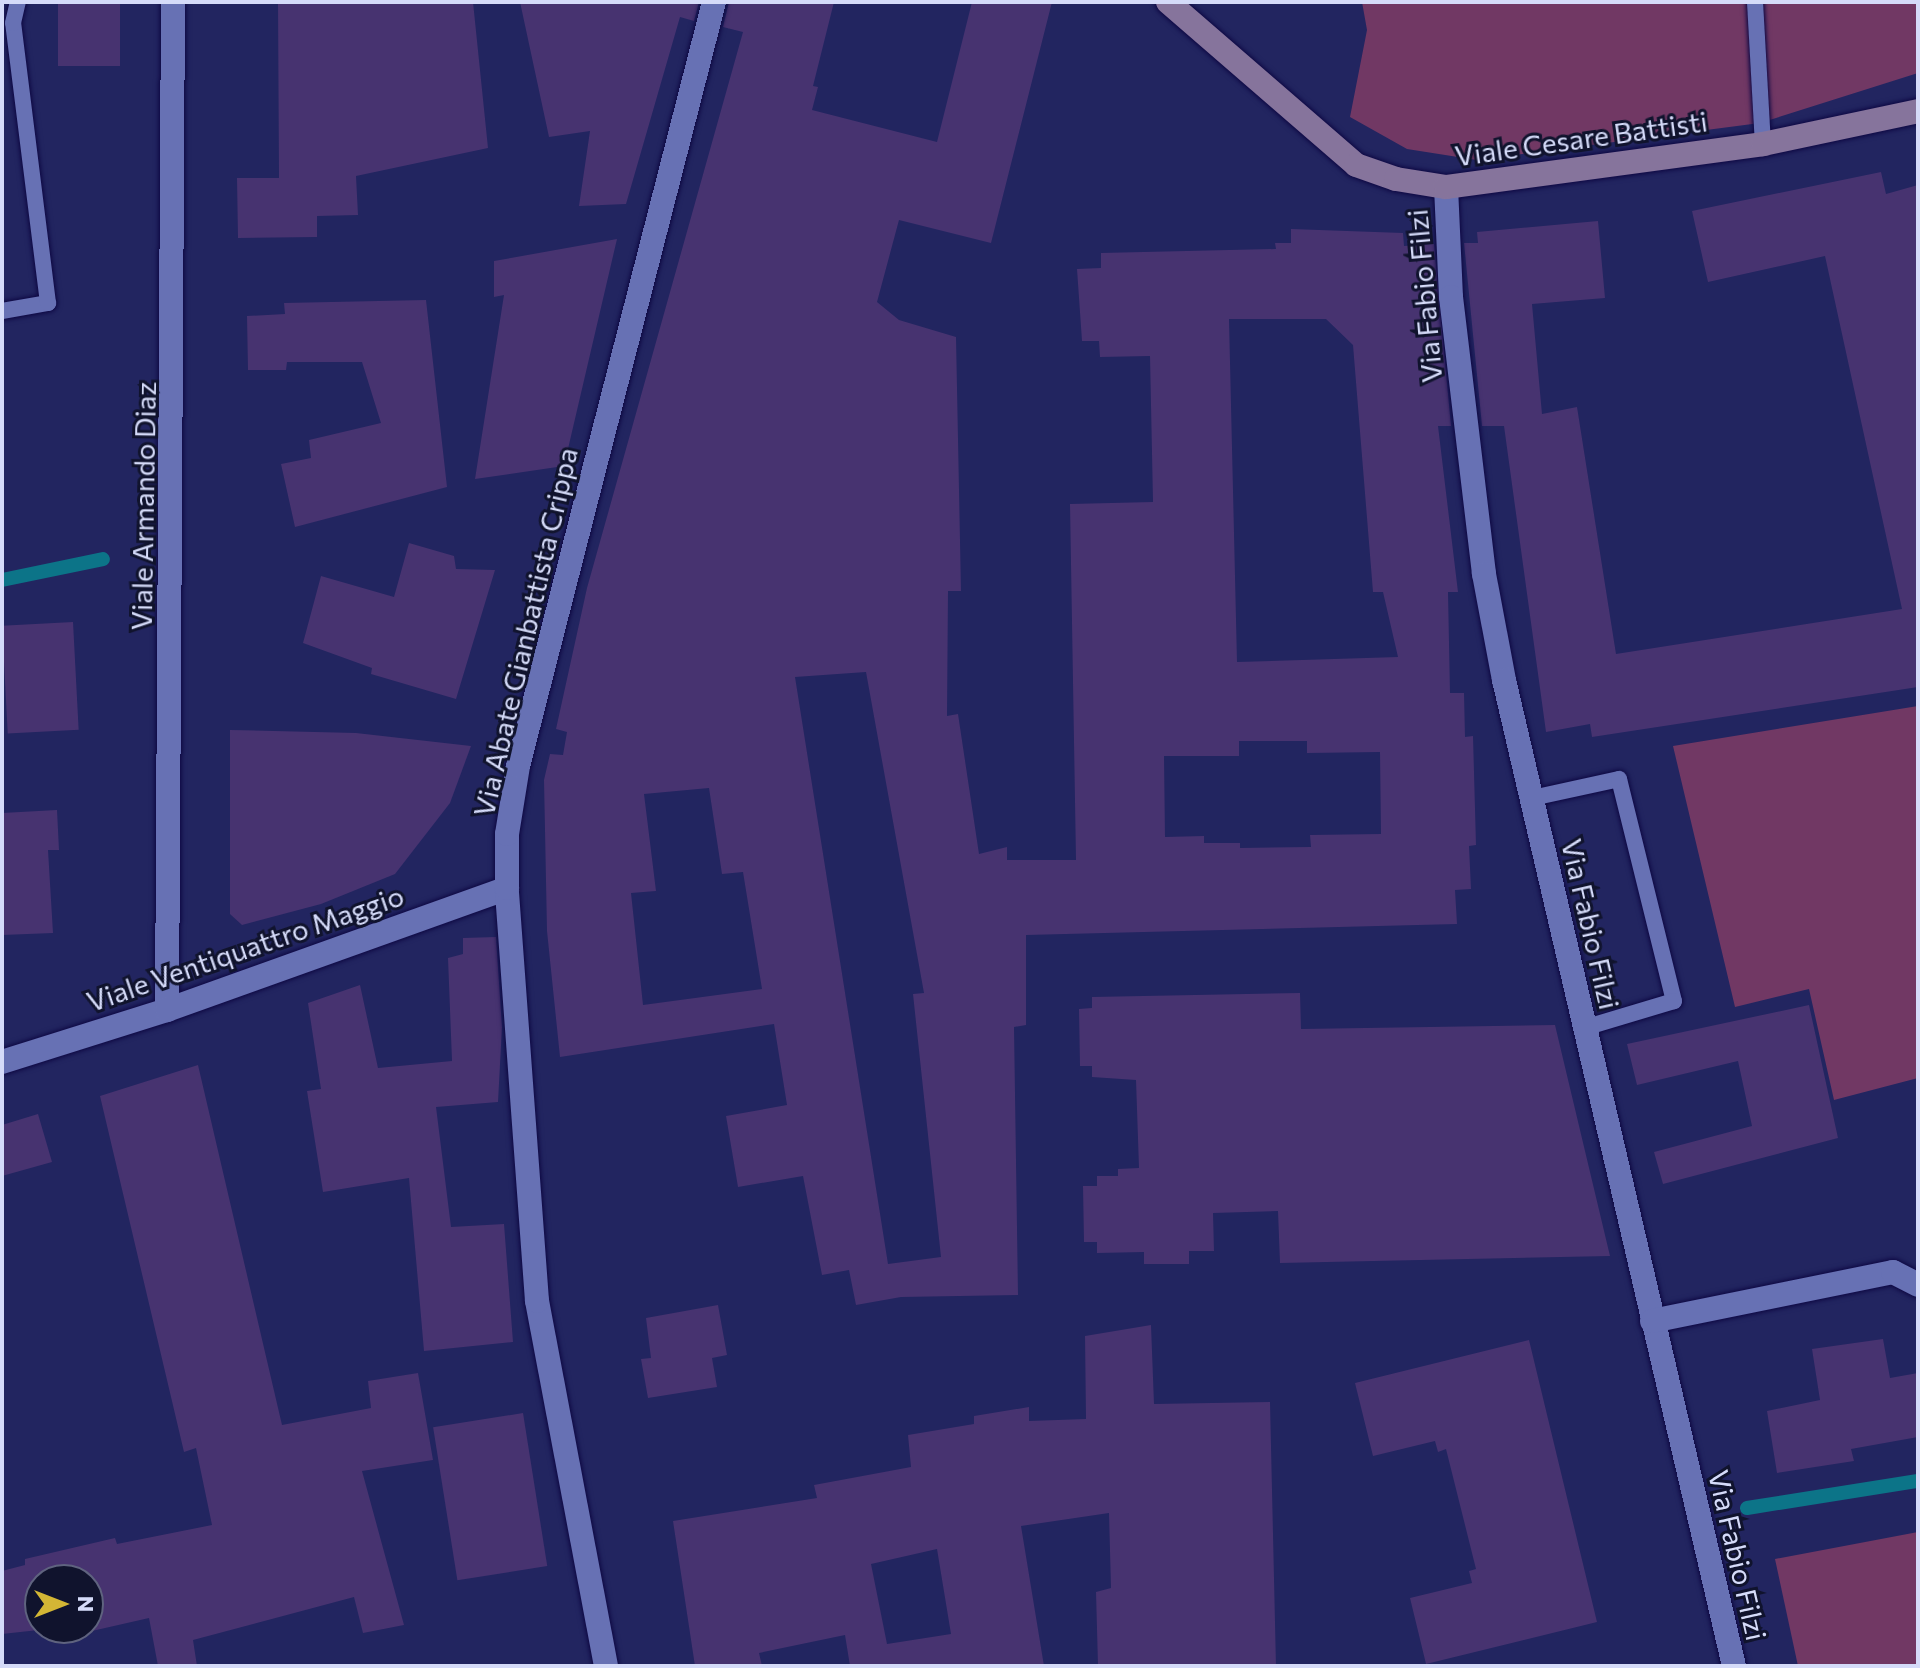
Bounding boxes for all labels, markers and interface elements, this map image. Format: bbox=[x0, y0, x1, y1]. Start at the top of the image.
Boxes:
street label: Viale Cesare Battisti bbox=[1453, 104, 1709, 172]
street label: Via Fabio Filzi bbox=[1400, 208, 1448, 384]
street label: Viale Armando Diaz bbox=[124, 381, 162, 631]
street label: Via Abate Gianbattista Crippa bbox=[466, 444, 584, 820]
street label: Via Fabio Filzi bbox=[1555, 836, 1627, 1012]
street label: Viale Ventiquattro Maggio bbox=[82, 878, 408, 1018]
street label: Via Fabio Filzi bbox=[1702, 1467, 1774, 1643]
north arrow bbox=[24, 1564, 104, 1644]
text: N bbox=[73, 1596, 100, 1612]

